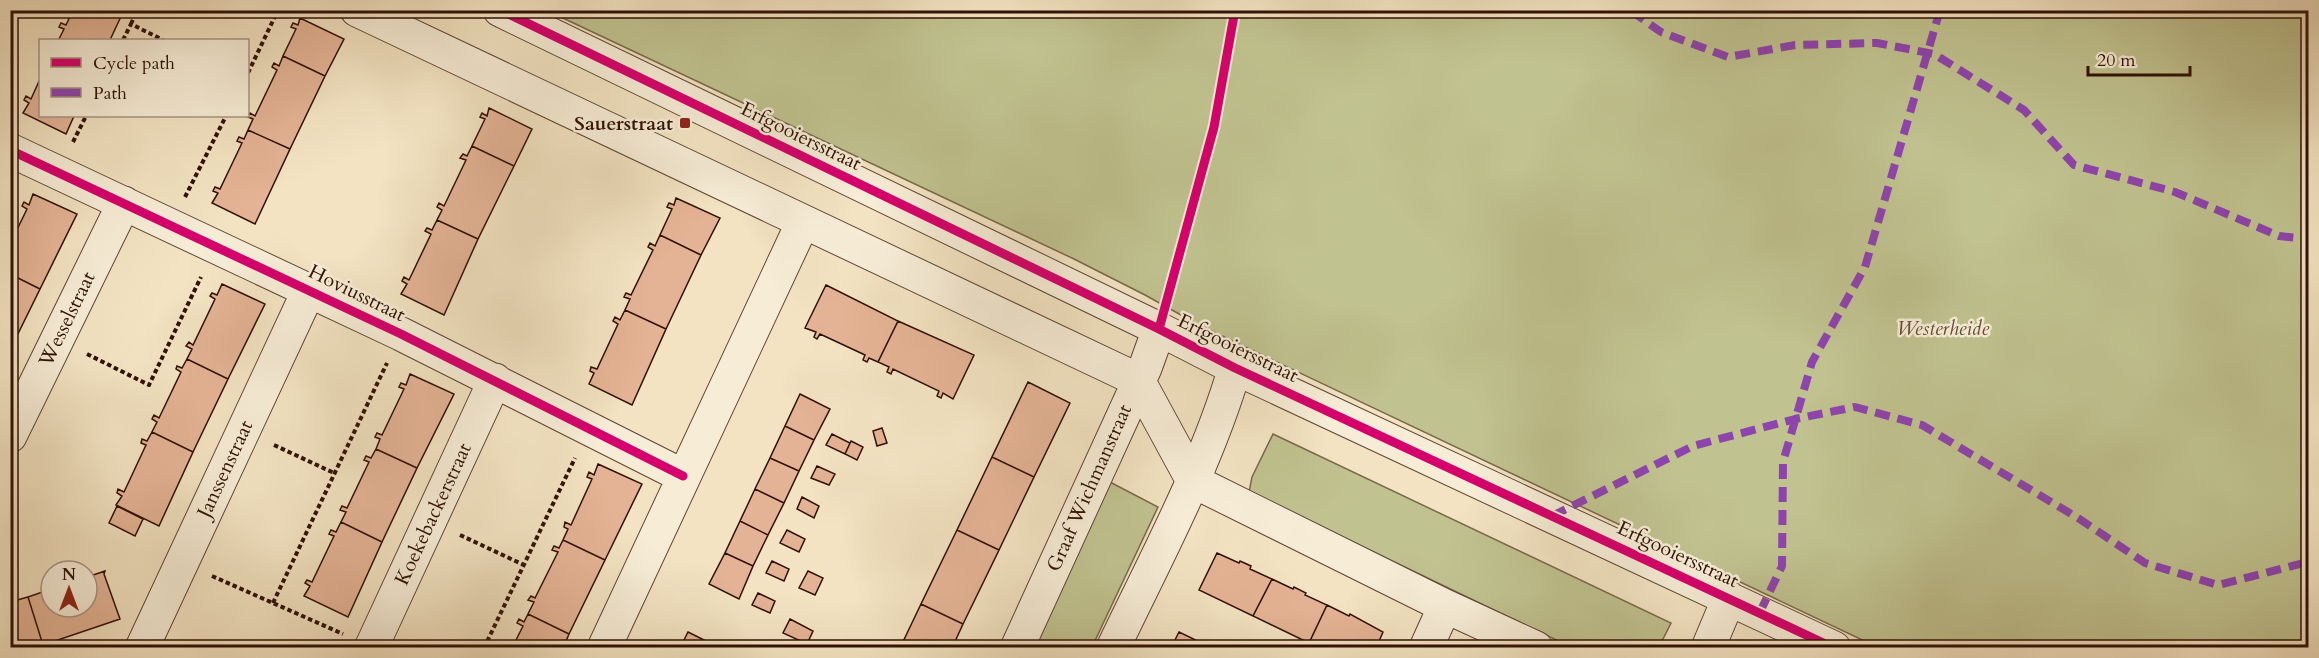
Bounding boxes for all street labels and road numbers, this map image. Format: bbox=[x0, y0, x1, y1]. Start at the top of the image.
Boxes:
street label: Erfgooiersstraat bbox=[736, 95, 866, 177]
street label: Hoviusstraat bbox=[304, 258, 411, 328]
street label: Wesselstraat bbox=[32, 266, 102, 372]
street label: Erfgooiersstraat bbox=[1173, 307, 1303, 389]
street label: Graaf Wichmanstraat bbox=[1040, 399, 1138, 576]
street label: Janssenstraat bbox=[189, 415, 260, 525]
street label: Koekebackerstraat bbox=[388, 438, 478, 590]
street label: Erfgooiersstraat bbox=[1613, 514, 1744, 594]

